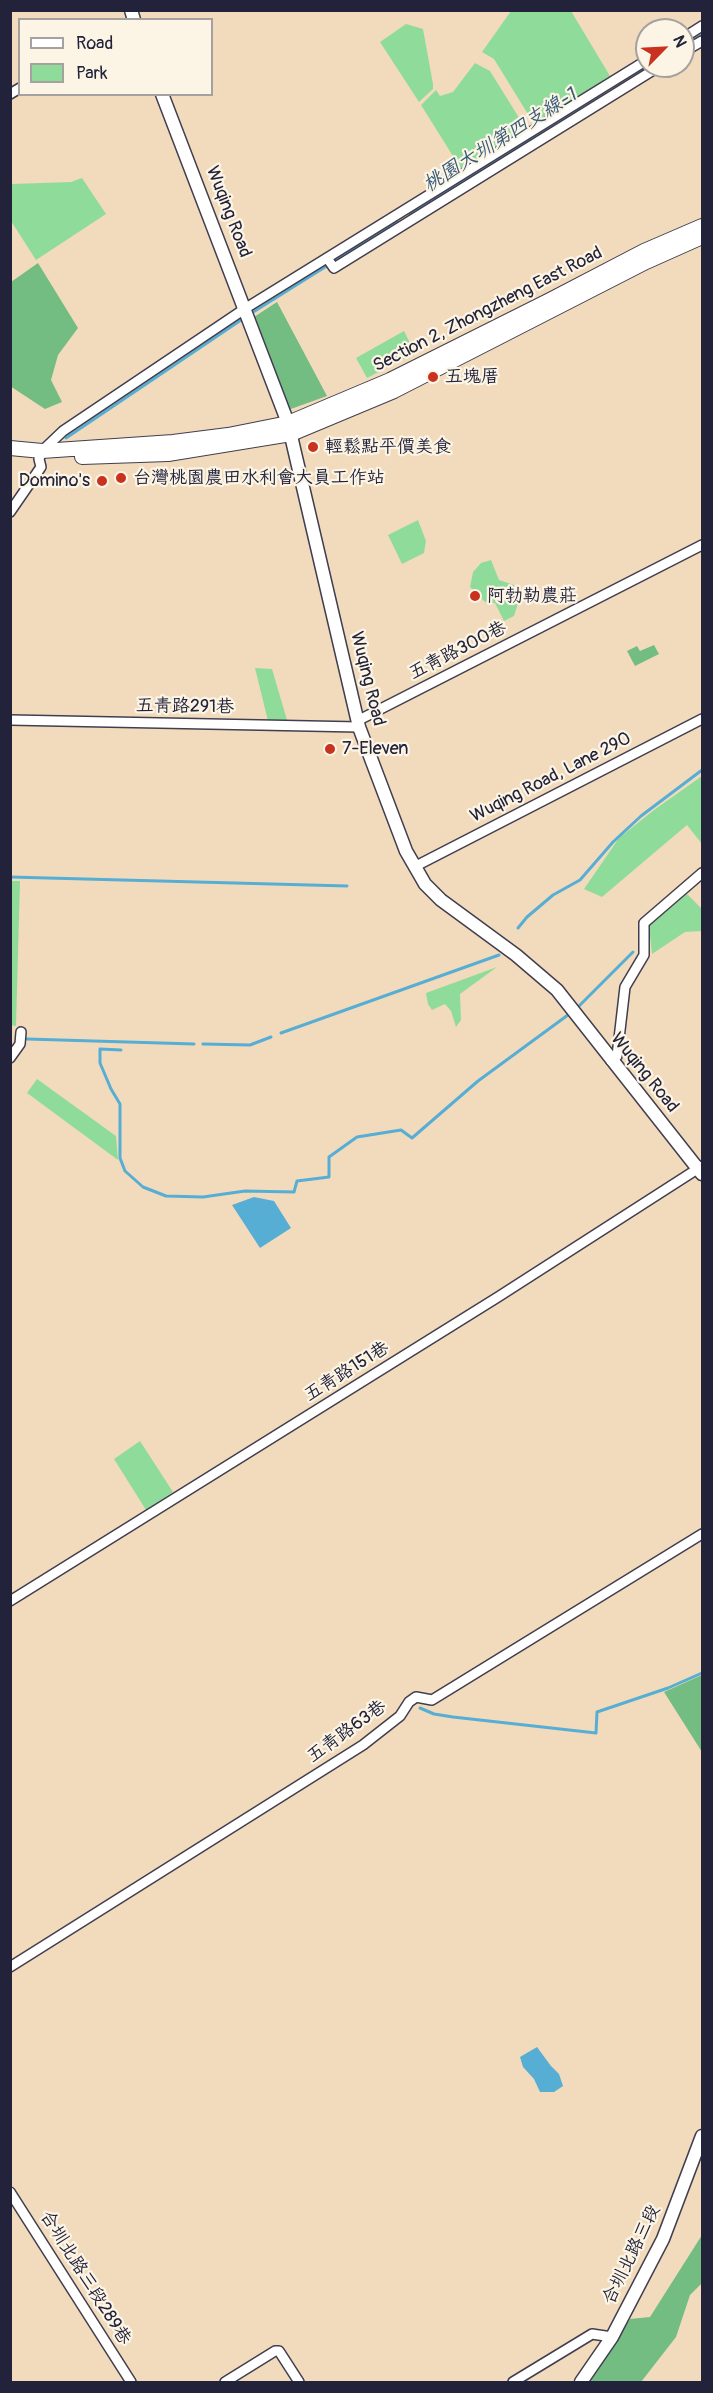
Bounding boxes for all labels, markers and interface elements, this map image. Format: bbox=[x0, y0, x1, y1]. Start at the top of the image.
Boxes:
legend bbox=[18, 18, 213, 96]
north arrow bbox=[635, 18, 695, 78]
text: Road bbox=[76, 32, 113, 55]
text: N bbox=[668, 32, 691, 50]
text: Park bbox=[76, 62, 108, 85]
water label: 桃園大圳第四支線-1 bbox=[419, 84, 581, 198]
street label: Wuqing Road bbox=[201, 163, 255, 261]
street label: Section 2, Zhongzheng East Road bbox=[370, 243, 606, 377]
place label: 五塊厝 bbox=[445, 366, 499, 388]
marker: 五塊厝 bbox=[426, 370, 440, 384]
place label: 輕鬆點平價美食 bbox=[325, 436, 451, 458]
marker: 輕鬆點平價美食 bbox=[306, 440, 320, 454]
place label: 台灣桃園農田水利會大員工作站 bbox=[133, 467, 385, 489]
place label: Domino's bbox=[19, 470, 90, 492]
marker: 台灣桃園農田水利會大員工作站 bbox=[114, 471, 128, 485]
marker: Domino's bbox=[95, 474, 109, 488]
place label: 阿勃勒農莊 bbox=[487, 585, 577, 607]
marker: 阿勃勒農莊 bbox=[468, 589, 482, 603]
street label: 五青路300巷 bbox=[406, 617, 510, 685]
street label: Wuqing Road bbox=[345, 630, 389, 728]
street label: 五青路291巷 bbox=[136, 695, 234, 719]
street label: Wuqing Road, Lane 290 bbox=[467, 728, 635, 828]
place label: 7-Eleven bbox=[342, 738, 409, 760]
marker: 7-Eleven bbox=[323, 742, 337, 756]
street label: Wuqing Road bbox=[605, 1029, 683, 1117]
street label: 五青路151巷 bbox=[301, 1337, 393, 1407]
street label: 五青路63巷 bbox=[303, 1696, 391, 1768]
street label: 合圳北路三段 bbox=[599, 2202, 665, 2308]
street label: 合圳北路三段289巷 bbox=[35, 2207, 135, 2349]

